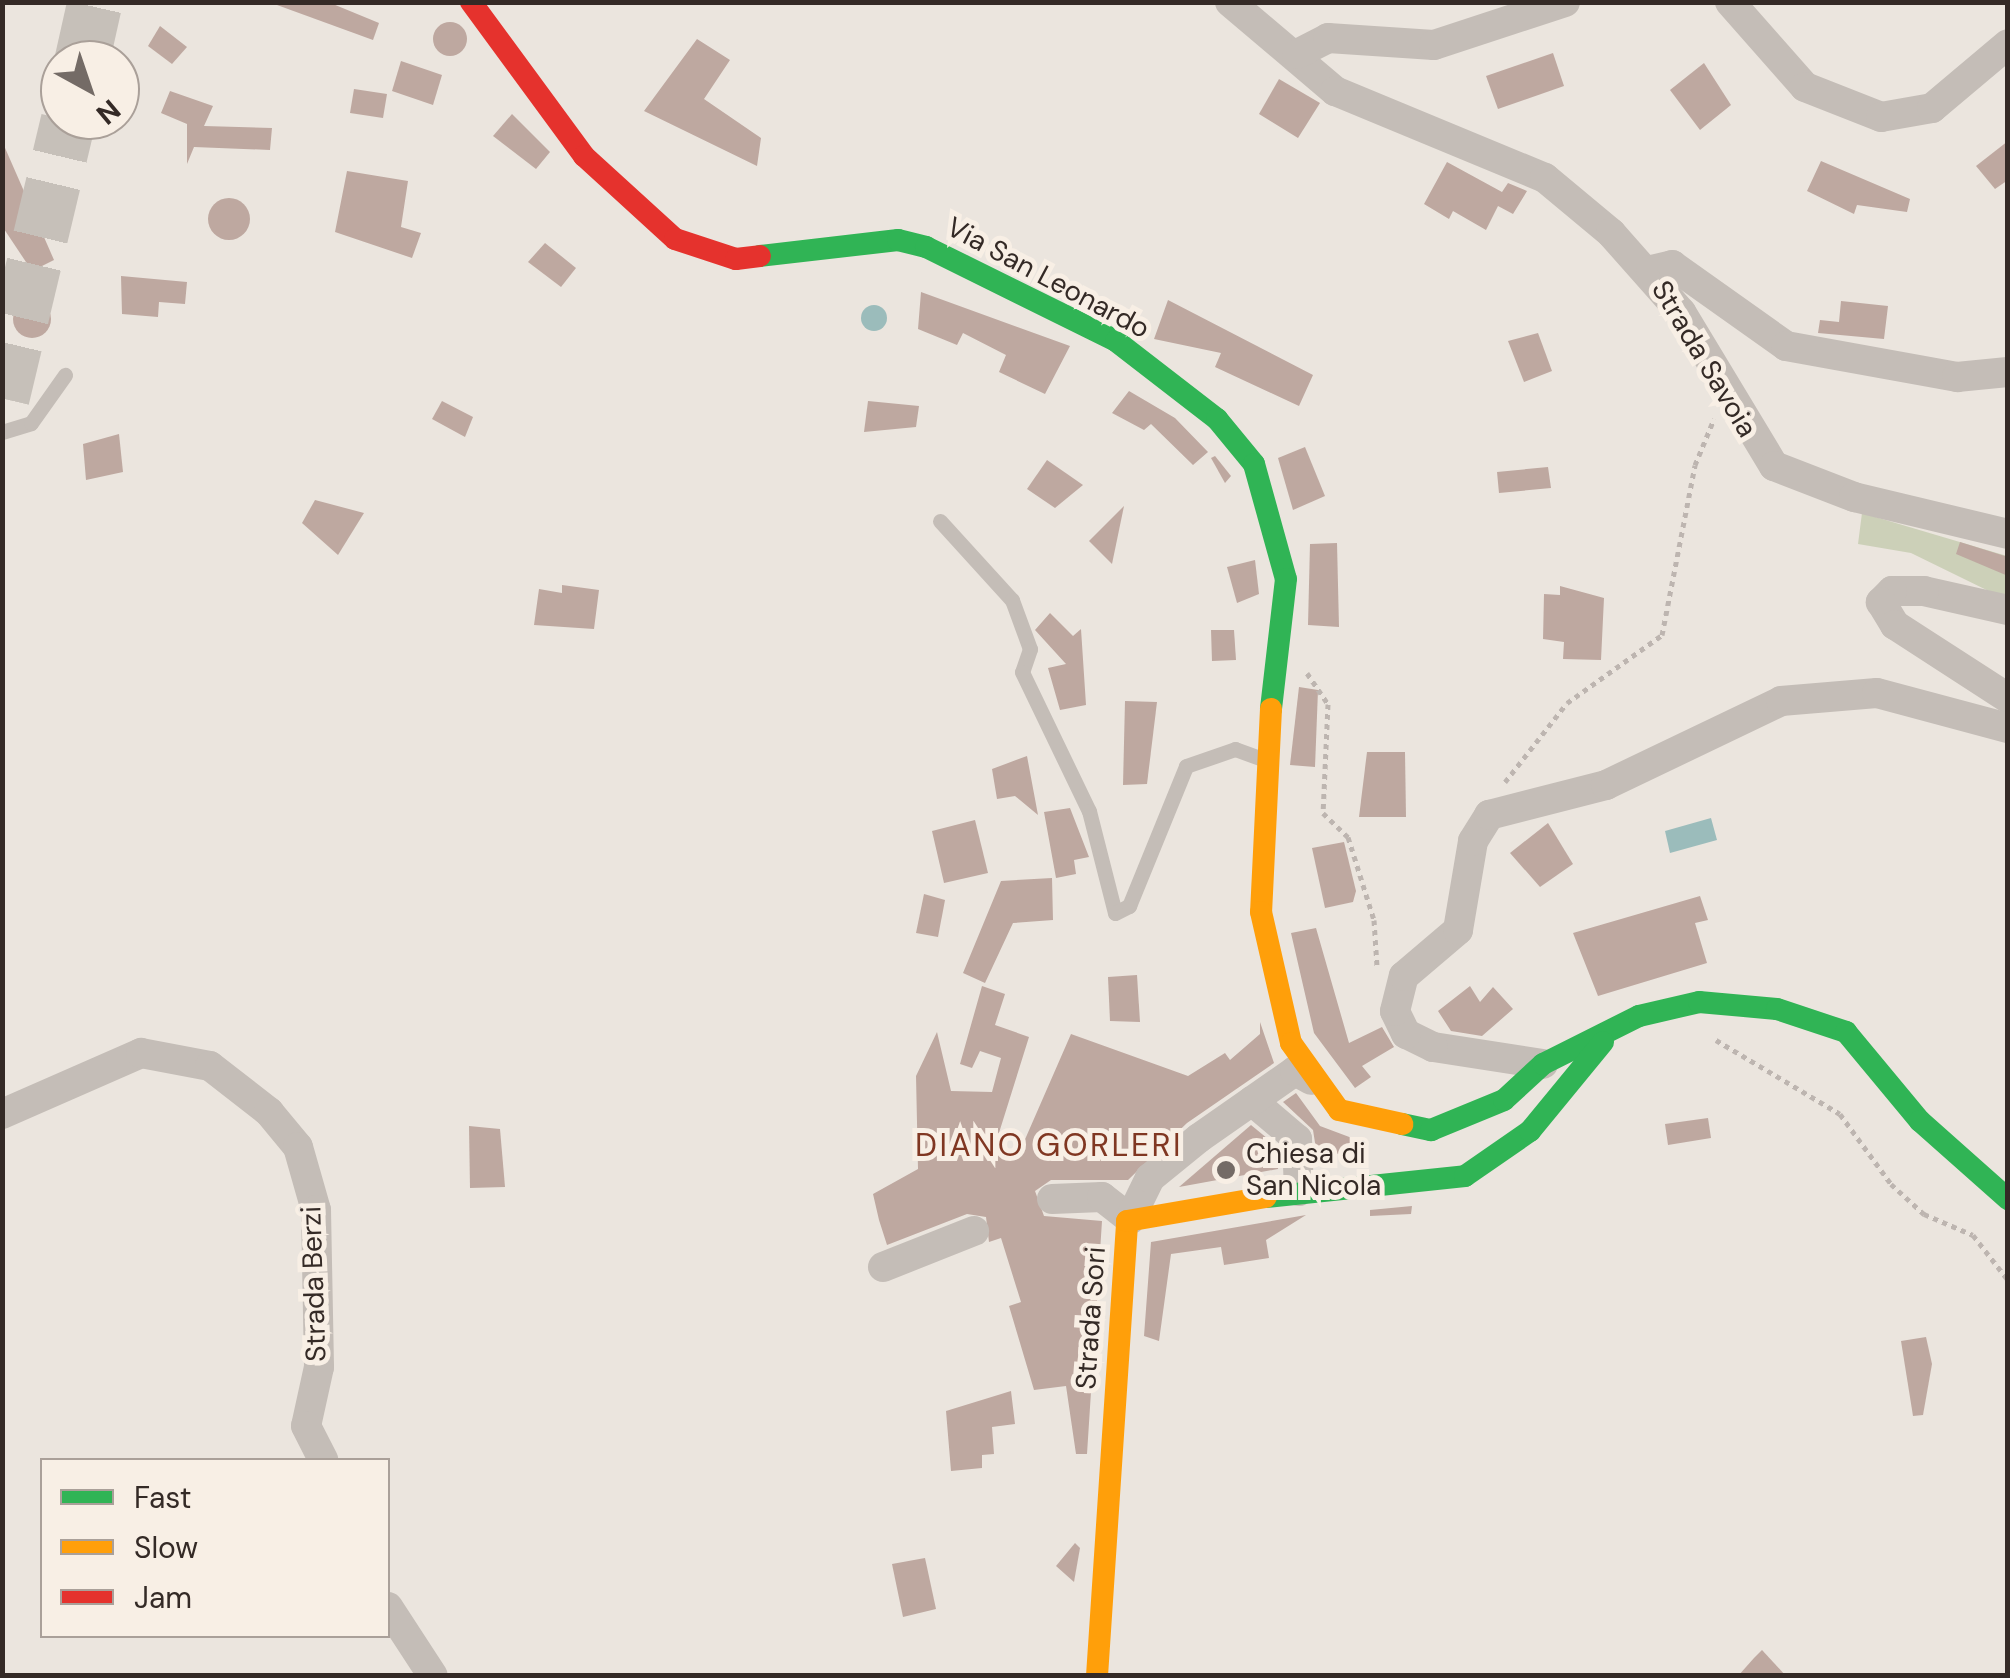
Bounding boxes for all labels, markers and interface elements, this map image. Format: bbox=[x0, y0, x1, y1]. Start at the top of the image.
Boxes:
north arrow bbox=[40, 40, 140, 140]
text: N bbox=[89, 91, 128, 133]
street label: Via San Leonardo bbox=[941, 210, 1155, 346]
street label: Strada Savoia bbox=[1644, 275, 1764, 443]
district label: DIANO GORLERI bbox=[915, 1126, 1183, 1164]
place label: Chiesa di San Nicola bbox=[1246, 1137, 1381, 1203]
marker: Chiesa di San Nicola bbox=[1215, 1159, 1237, 1181]
street label: Strada Berzi bbox=[294, 1206, 334, 1362]
street label: Strada Sori bbox=[1069, 1246, 1113, 1390]
legend bbox=[40, 1458, 390, 1638]
text: Fast bbox=[134, 1478, 192, 1517]
text: Slow bbox=[134, 1528, 198, 1567]
text: Jam bbox=[134, 1578, 192, 1617]

